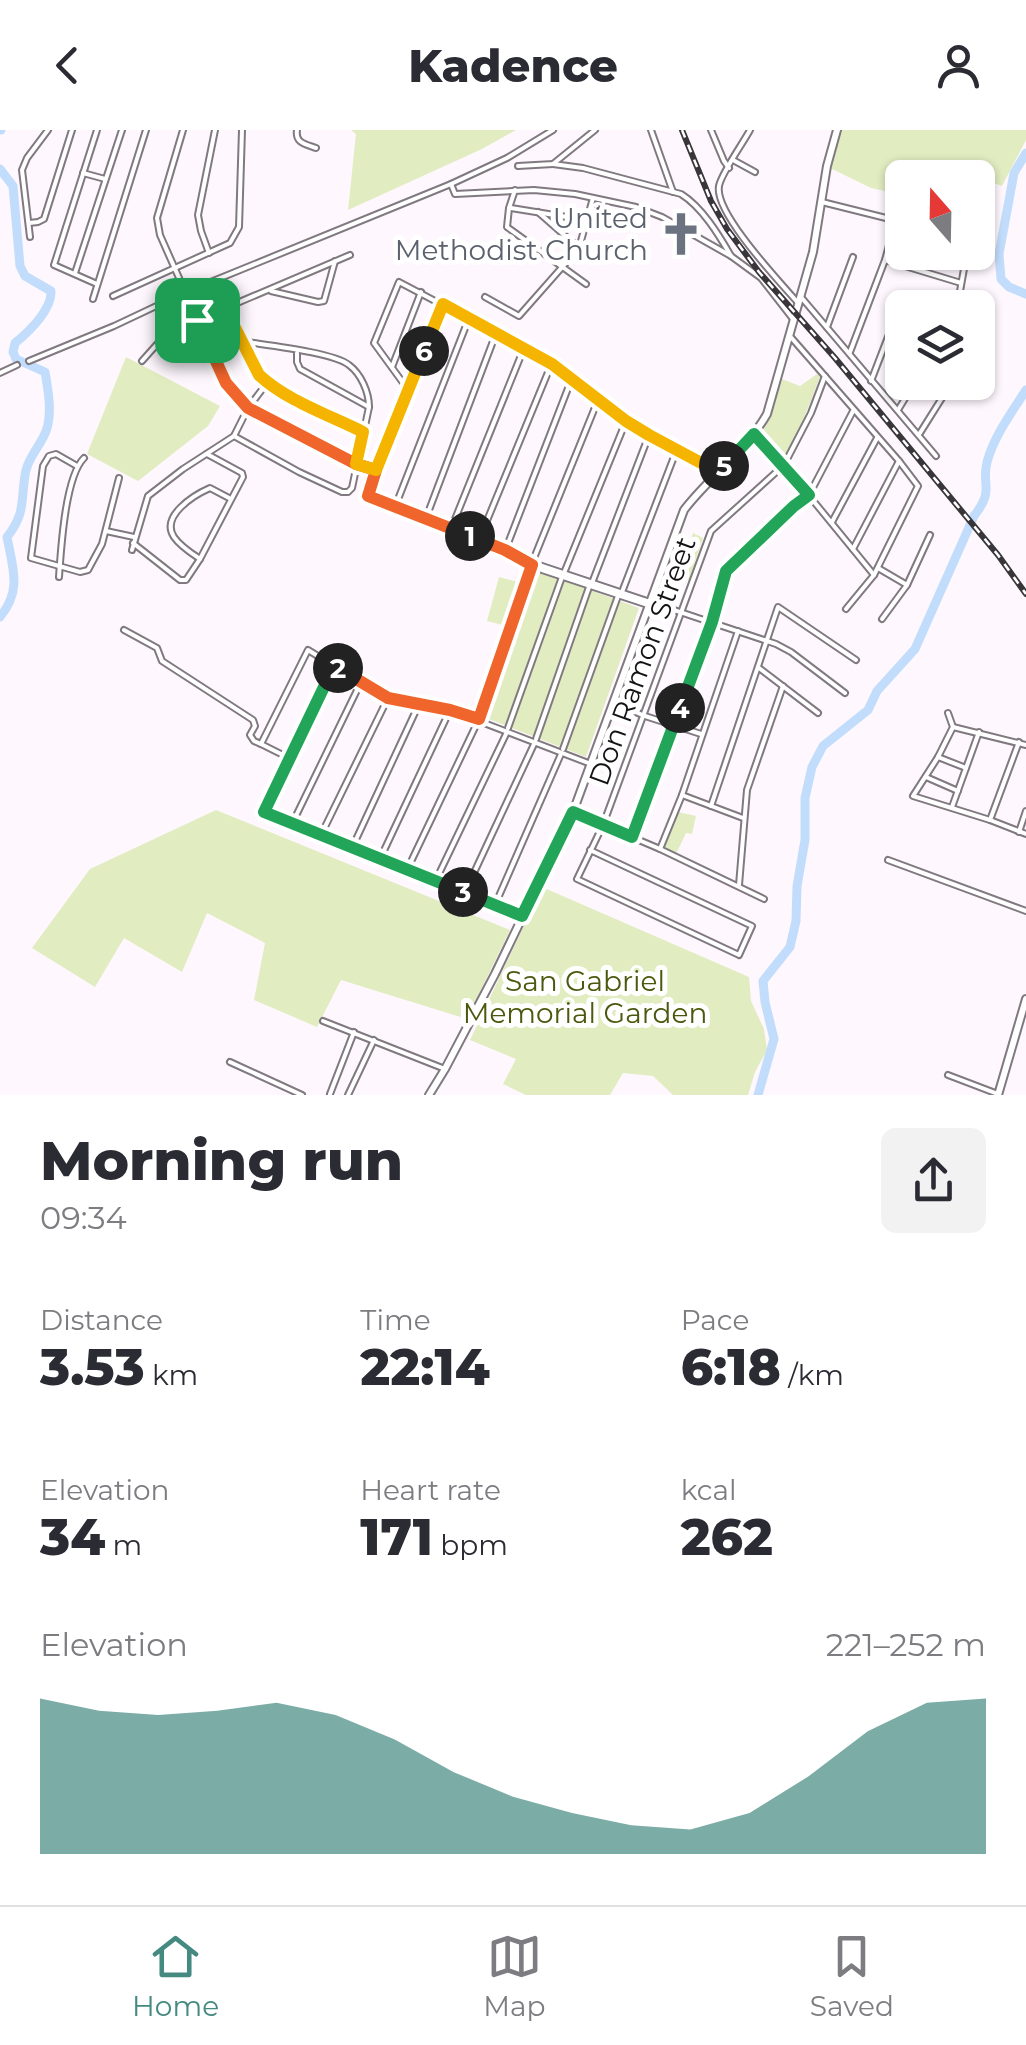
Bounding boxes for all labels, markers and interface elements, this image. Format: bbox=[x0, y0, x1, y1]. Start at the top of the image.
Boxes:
icon: back bbox=[40, 38, 95, 93]
text: Kadence bbox=[408, 38, 618, 93]
icon: person bbox=[931, 38, 986, 93]
north arrow bbox=[885, 160, 995, 270]
map controls bbox=[885, 160, 995, 400]
place label: United Methodist Church bbox=[395, 201, 648, 267]
church icon: United Methodist Church bbox=[657, 210, 705, 258]
pin bbox=[155, 278, 240, 363]
button: layers bbox=[885, 290, 995, 400]
icon: arrive bbox=[170, 293, 225, 348]
pin: 6 bbox=[399, 326, 449, 376]
text: 6 bbox=[415, 334, 433, 368]
pin: 5 bbox=[699, 441, 749, 491]
text: 5 bbox=[716, 449, 732, 483]
pin: 1 bbox=[445, 511, 495, 561]
text: 1 bbox=[465, 519, 475, 553]
street label: Don Ramon Street bbox=[581, 532, 703, 790]
pin: 2 bbox=[313, 643, 363, 693]
text: 2 bbox=[330, 651, 346, 685]
pin: 4 bbox=[655, 683, 705, 733]
text: 4 bbox=[670, 691, 690, 725]
pin: 3 bbox=[438, 867, 488, 917]
text: 3 bbox=[455, 875, 471, 909]
park label: San Gabriel Memorial Garden bbox=[463, 964, 707, 1030]
text: Morning run bbox=[40, 1127, 403, 1194]
button: share bbox=[881, 1128, 986, 1233]
text: 09:34 bbox=[40, 1198, 127, 1237]
text: Distance bbox=[40, 1303, 163, 1337]
text: Time bbox=[360, 1303, 431, 1337]
text: Pace bbox=[681, 1303, 749, 1337]
text: 3.53 bbox=[40, 1337, 145, 1398]
text: 22:14 bbox=[360, 1337, 490, 1398]
text: 6:18 bbox=[681, 1337, 781, 1398]
text: km bbox=[145, 1358, 198, 1392]
text: /km bbox=[781, 1358, 844, 1392]
text: Elevation bbox=[40, 1473, 169, 1507]
text: Heart rate bbox=[360, 1473, 501, 1507]
text: kcal bbox=[681, 1473, 737, 1507]
text: 34 bbox=[40, 1507, 105, 1568]
text: 171 bbox=[360, 1507, 433, 1568]
text: 262 bbox=[681, 1507, 773, 1568]
text: m bbox=[105, 1528, 142, 1562]
text: bpm bbox=[433, 1528, 508, 1562]
text: Elevation bbox=[40, 1625, 188, 1664]
text: 221–252 m bbox=[826, 1625, 986, 1664]
tab: Home bbox=[132, 1929, 219, 2023]
tab: Map bbox=[483, 1929, 546, 2023]
tab: Saved bbox=[810, 1929, 894, 2023]

